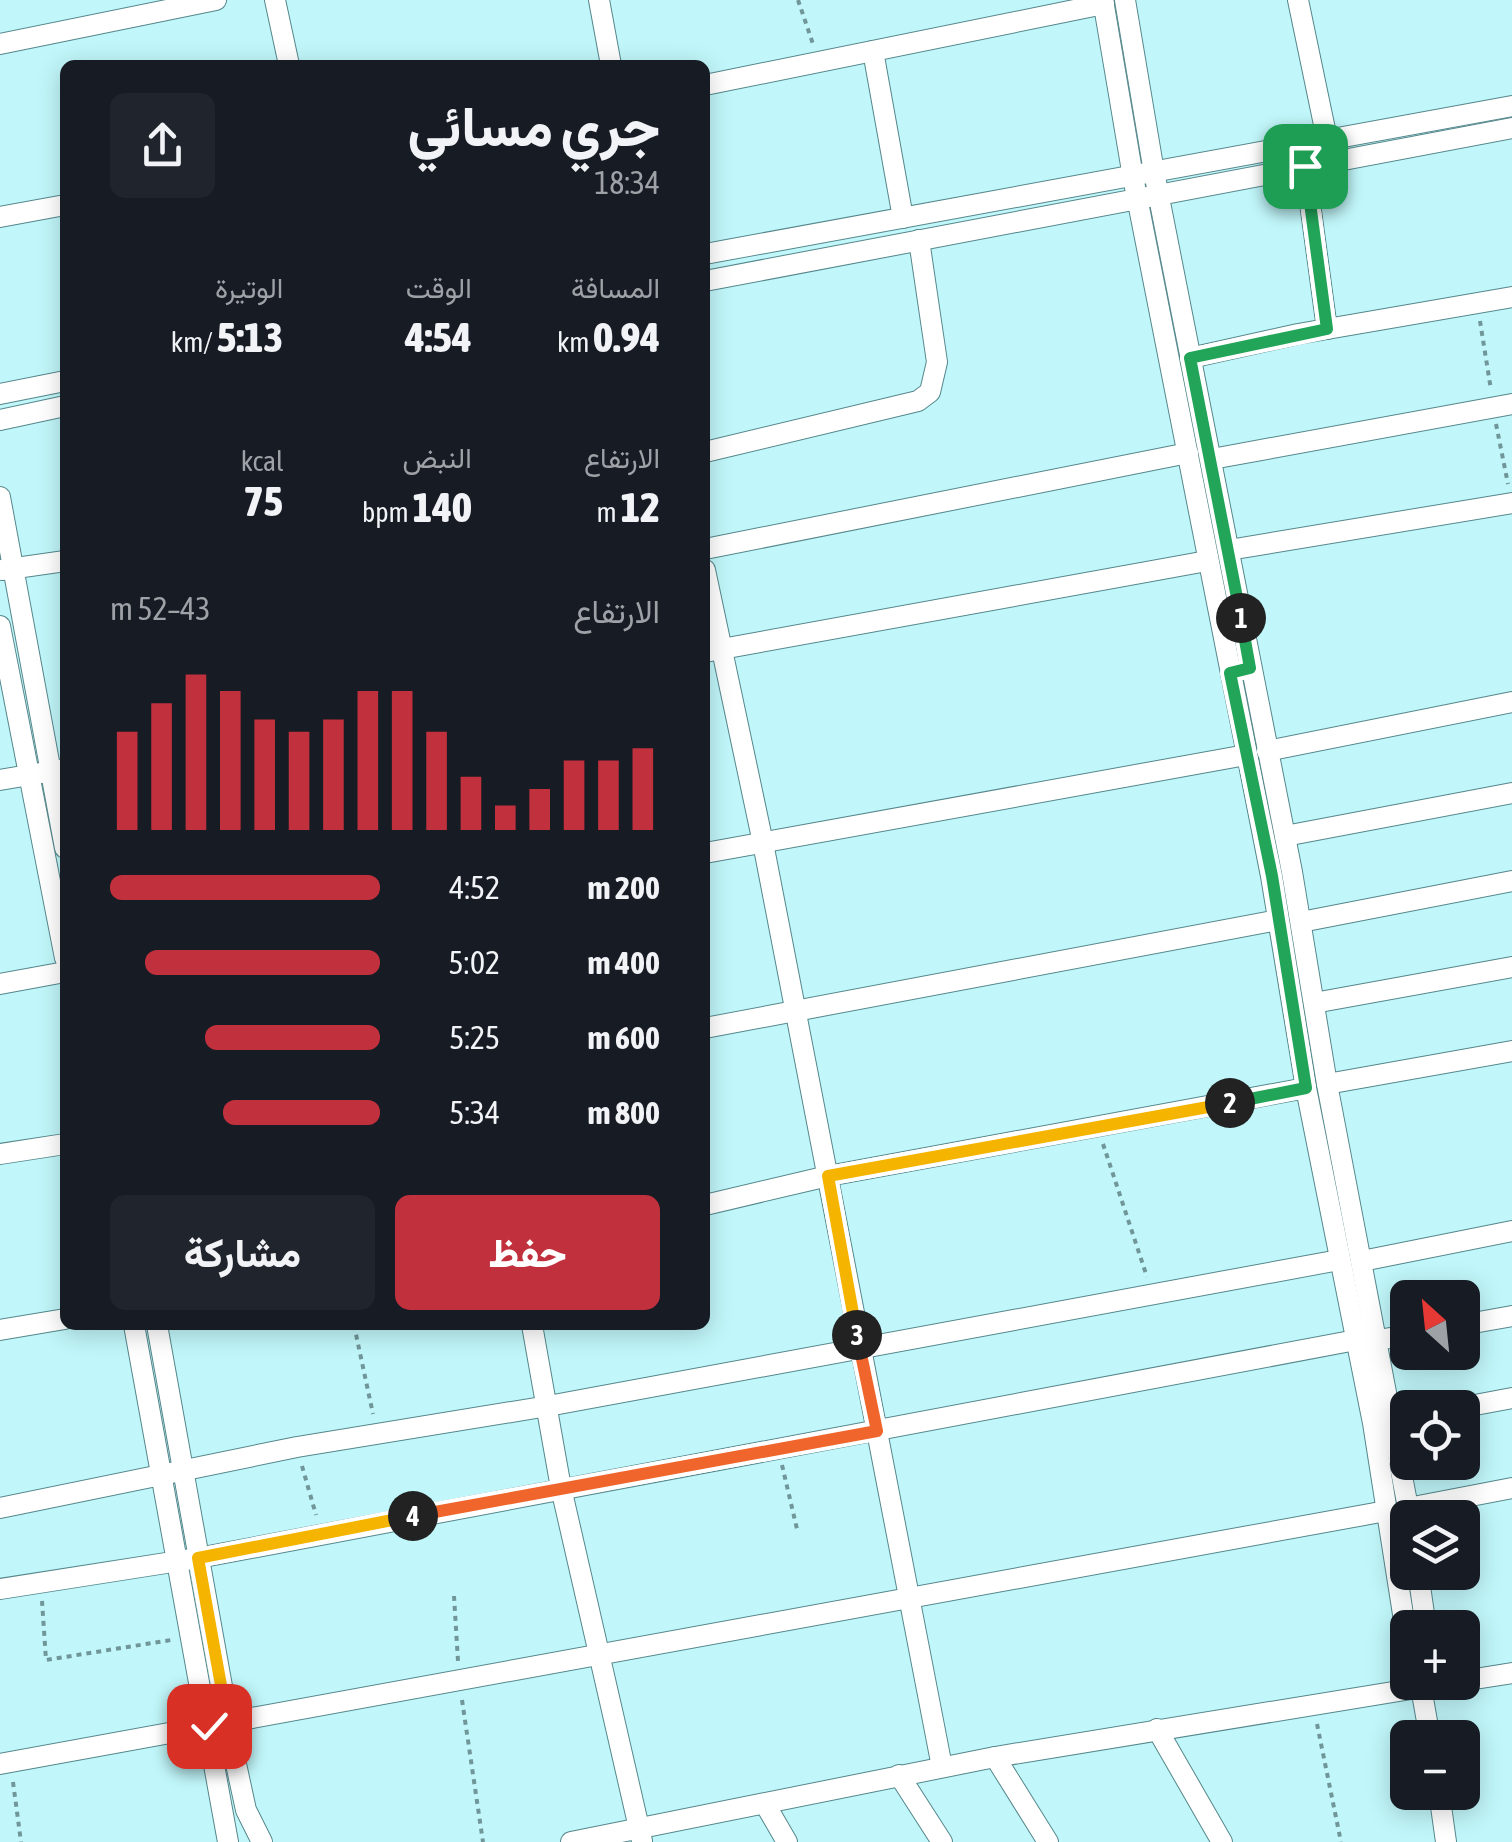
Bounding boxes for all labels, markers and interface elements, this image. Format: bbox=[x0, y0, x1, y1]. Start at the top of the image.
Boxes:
button: share bbox=[110, 93, 215, 198]
text: جري مسائي bbox=[407, 95, 660, 158]
pin bbox=[1263, 124, 1348, 209]
icon: arrive bbox=[1278, 139, 1333, 194]
text: 18:34 bbox=[594, 164, 660, 201]
text: الوتيرة bbox=[215, 272, 283, 304]
text: الوقت bbox=[406, 272, 472, 304]
text: المسافة bbox=[571, 272, 660, 304]
text: 5:13 bbox=[217, 313, 283, 361]
text: 4:54 bbox=[405, 313, 472, 361]
text: 0.94 bbox=[593, 313, 660, 361]
text: /km bbox=[171, 326, 217, 358]
text: km bbox=[557, 326, 593, 358]
text: النبض bbox=[402, 442, 472, 474]
text: الارتفاع bbox=[584, 442, 660, 474]
text: kcal bbox=[241, 445, 283, 477]
text: 75 bbox=[244, 477, 283, 525]
text: 140 bbox=[412, 483, 472, 531]
text: 12 bbox=[621, 483, 660, 531]
text: bpm bbox=[362, 496, 412, 528]
text: m bbox=[597, 496, 621, 528]
text: 43–52 m bbox=[110, 590, 210, 627]
text: الارتفاع bbox=[573, 593, 660, 630]
pin: 1 bbox=[1216, 593, 1266, 643]
text: 1 bbox=[1234, 602, 1248, 634]
text: 4:52 bbox=[449, 869, 500, 906]
text: 200 m bbox=[587, 869, 660, 906]
text: 5:02 bbox=[449, 944, 500, 981]
text: 400 m bbox=[587, 944, 660, 981]
text: 5:25 bbox=[449, 1019, 500, 1056]
text: 600 m bbox=[587, 1019, 660, 1056]
pin: 2 bbox=[1205, 1078, 1255, 1128]
text: 2 bbox=[1223, 1087, 1237, 1119]
text: 5:34 bbox=[449, 1094, 500, 1131]
text: 800 m bbox=[587, 1094, 660, 1131]
button: مشاركة bbox=[110, 1195, 375, 1310]
button: حفظ bbox=[395, 1195, 660, 1310]
north arrow bbox=[1390, 1280, 1480, 1370]
map controls bbox=[1390, 1280, 1480, 1810]
pin: 3 bbox=[832, 1310, 882, 1360]
text: 3 bbox=[850, 1319, 864, 1351]
button: locate bbox=[1390, 1390, 1480, 1480]
pin: 4 bbox=[388, 1491, 438, 1541]
text: 4 bbox=[406, 1500, 420, 1532]
button: layers bbox=[1390, 1500, 1480, 1590]
button: + bbox=[1390, 1610, 1480, 1700]
pin bbox=[167, 1684, 252, 1769]
icon: check bbox=[182, 1699, 237, 1754]
button: − bbox=[1390, 1720, 1480, 1810]

